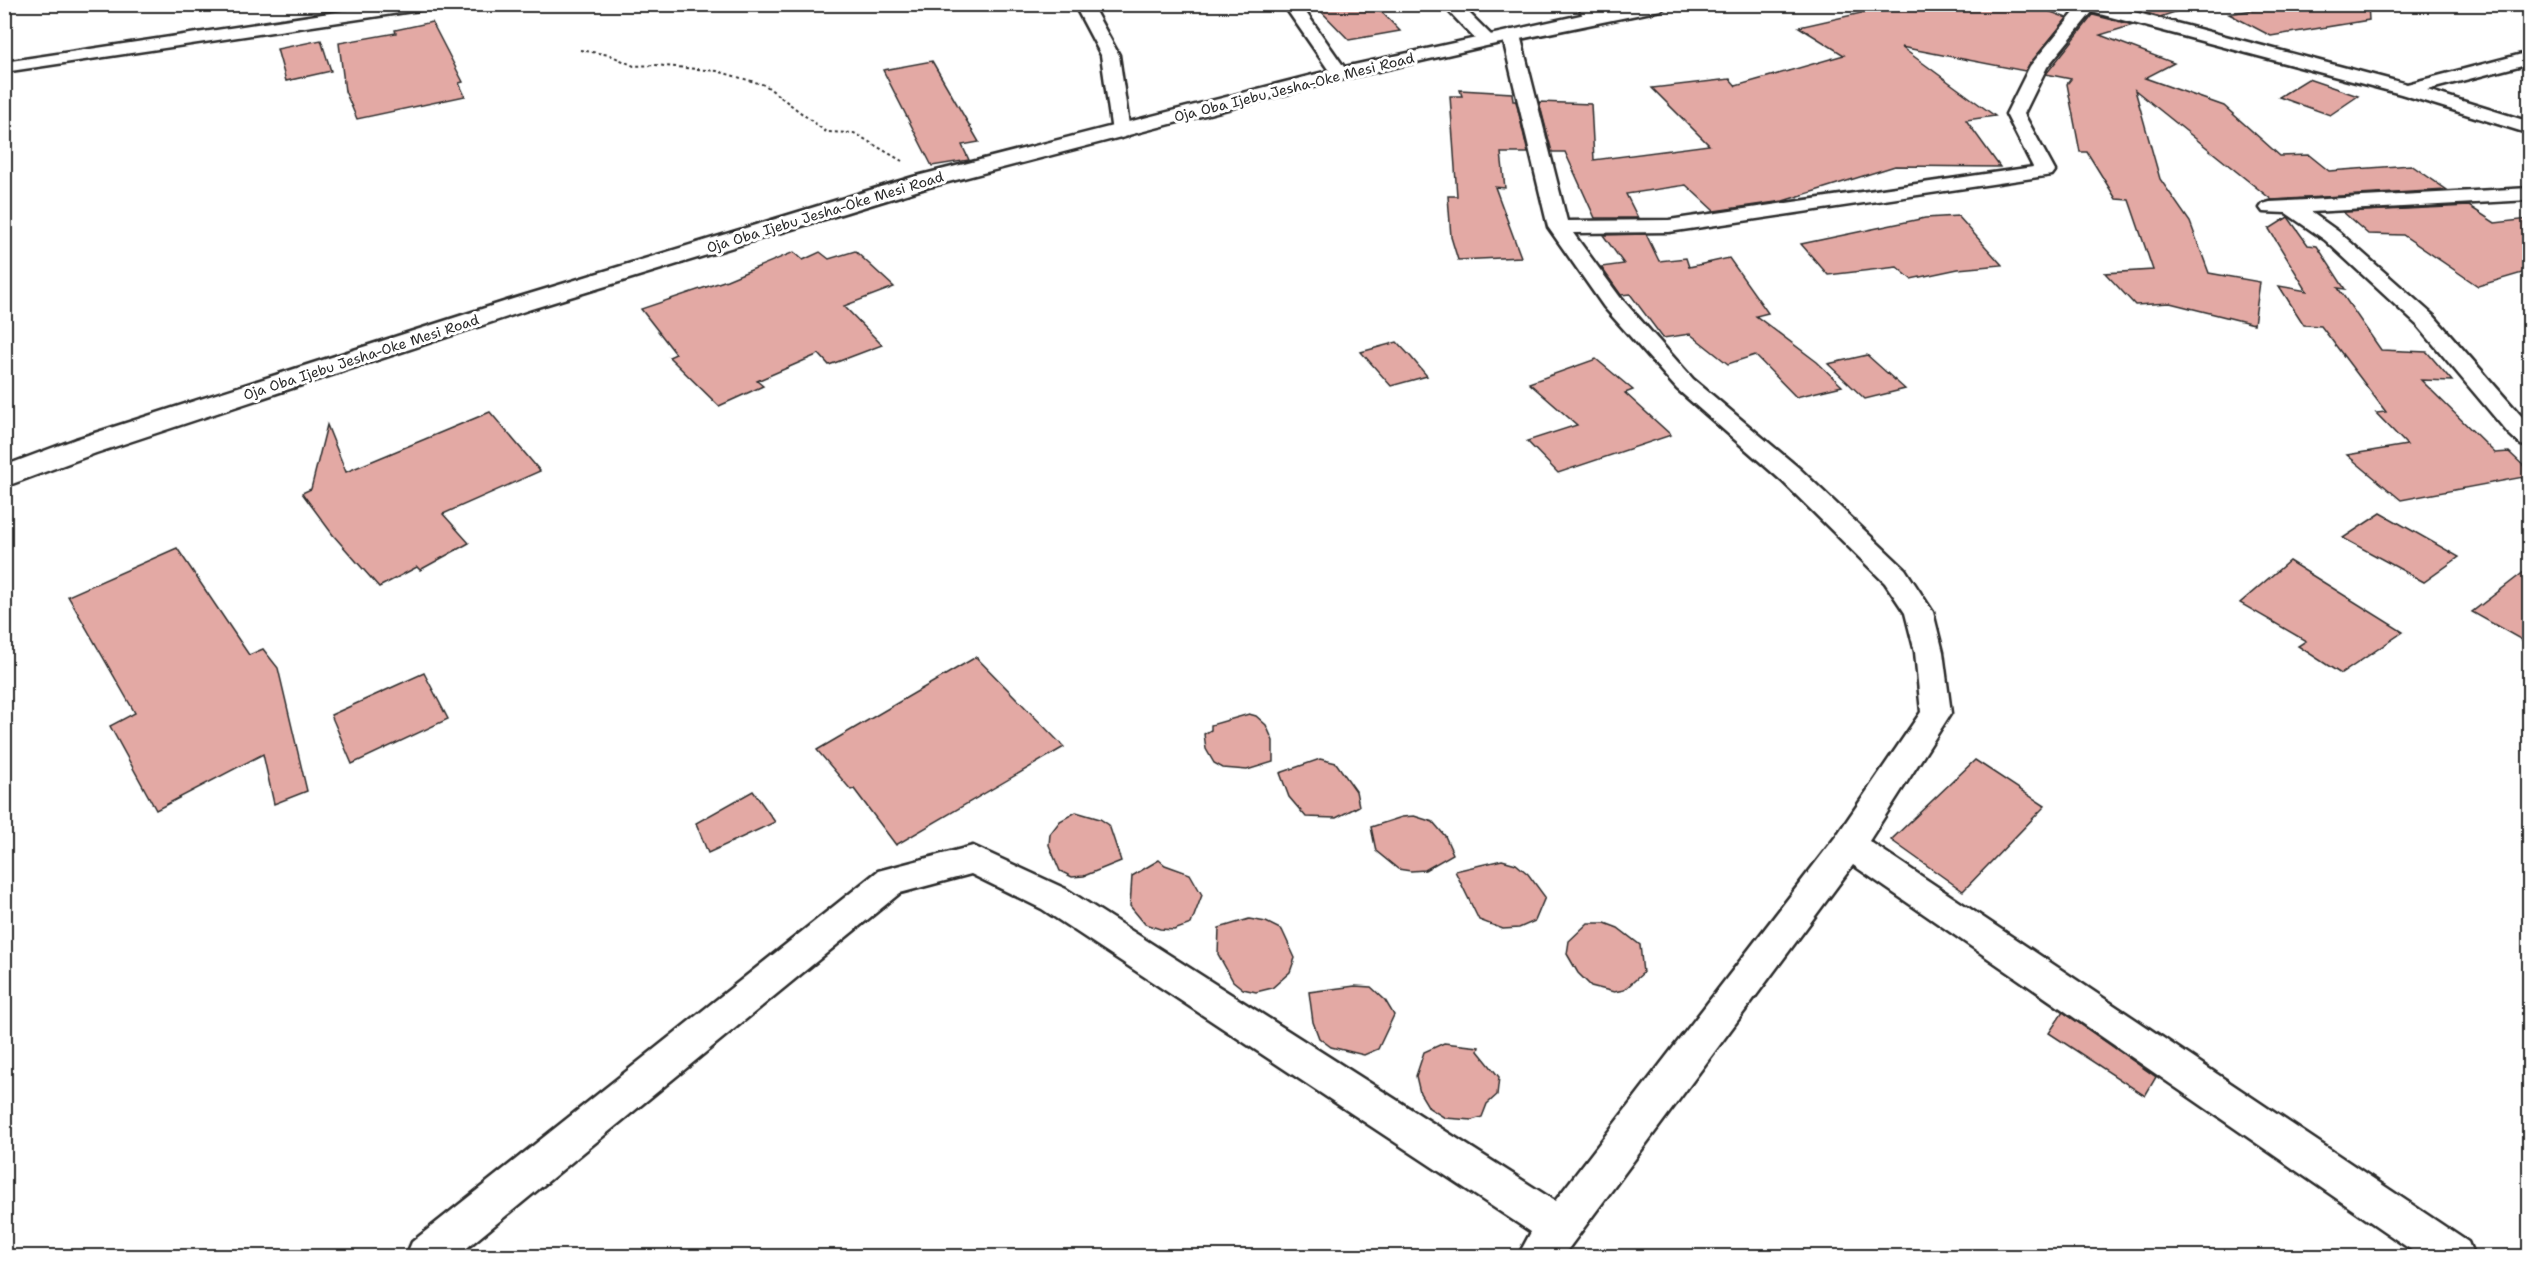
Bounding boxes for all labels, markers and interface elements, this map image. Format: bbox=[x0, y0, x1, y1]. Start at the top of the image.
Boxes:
street label: Oja Oba Ijebu Jesha-Oke Mesi Road bbox=[1172, 48, 1416, 126]
street label: Oja Oba Ijebu Jesha-Oke Mesi Road bbox=[704, 167, 946, 257]
street label: Oja Oba Ijebu Jesha-Oke Mesi Road bbox=[241, 310, 481, 404]

